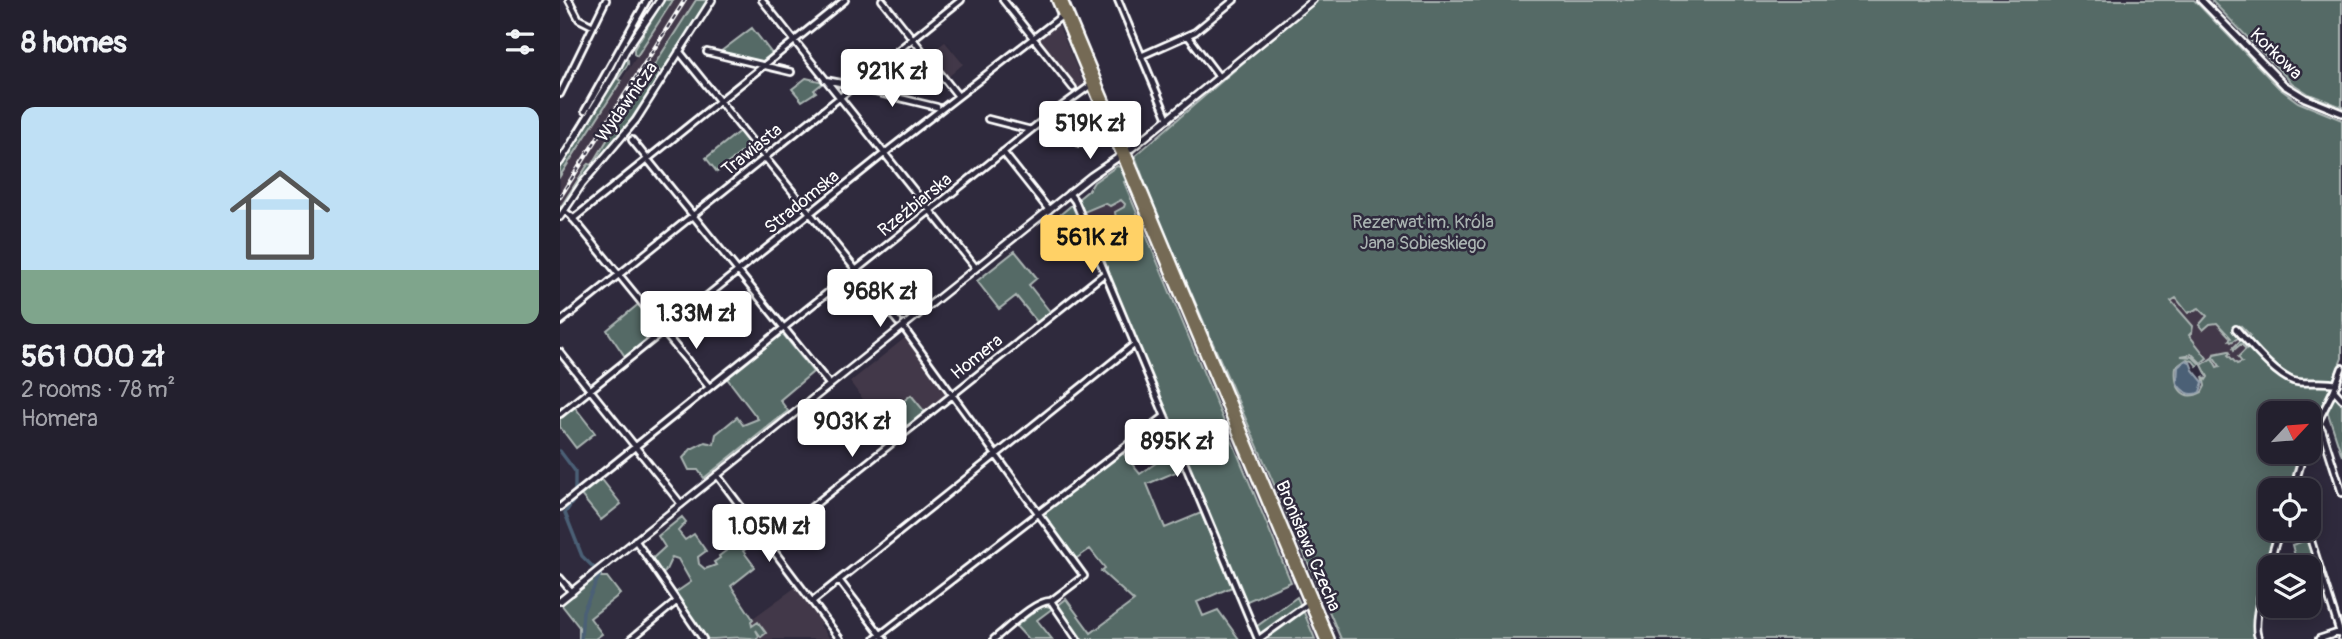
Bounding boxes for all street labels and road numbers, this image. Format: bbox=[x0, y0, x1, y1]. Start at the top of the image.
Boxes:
street label: Korkowa bbox=[2245, 23, 2307, 85]
street label: Wydawnicza bbox=[591, 57, 663, 147]
street label: Trawiasta bbox=[717, 119, 787, 181]
street label: Stradomska bbox=[760, 165, 844, 239]
street label: Rzeźbiarska bbox=[873, 168, 957, 242]
street label: Homera bbox=[946, 329, 1008, 385]
street label: Bronisława Czecha bbox=[1270, 477, 1346, 615]

